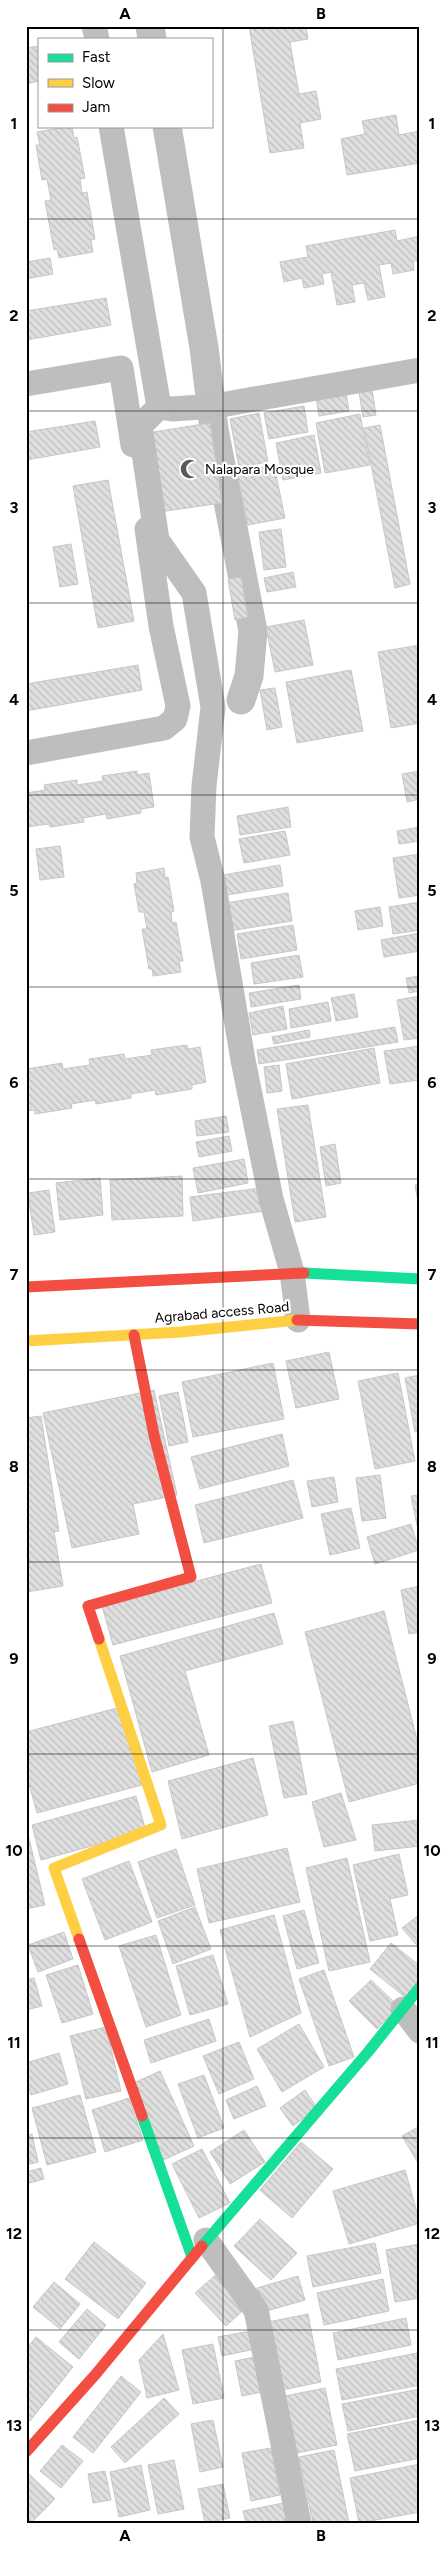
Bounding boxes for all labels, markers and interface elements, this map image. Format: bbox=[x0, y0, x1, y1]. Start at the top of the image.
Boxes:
text: A bbox=[119, 4, 131, 23]
text: B bbox=[316, 4, 326, 23]
legend bbox=[38, 38, 212, 128]
text: Fast bbox=[82, 48, 111, 66]
text: Slow bbox=[82, 74, 115, 92]
text: Jam bbox=[82, 98, 110, 116]
text: 1 bbox=[11, 114, 17, 133]
text: 1 bbox=[429, 114, 435, 133]
text: 2 bbox=[9, 306, 19, 325]
text: 2 bbox=[427, 306, 437, 325]
mosque icon: Nalapara Mosque bbox=[179, 458, 201, 480]
place label: Nalapara Mosque bbox=[205, 461, 314, 478]
text: 3 bbox=[10, 498, 19, 517]
text: 3 bbox=[428, 498, 437, 517]
text: 4 bbox=[9, 690, 19, 709]
text: 4 bbox=[427, 690, 437, 709]
text: 5 bbox=[9, 881, 19, 900]
text: 5 bbox=[427, 881, 437, 900]
text: 6 bbox=[9, 1073, 19, 1092]
text: 6 bbox=[427, 1073, 437, 1092]
text: 7 bbox=[10, 1265, 19, 1284]
text: 7 bbox=[428, 1265, 437, 1284]
street label: Agrabad access Road bbox=[154, 1298, 290, 1327]
text: 8 bbox=[9, 1457, 19, 1476]
text: 8 bbox=[427, 1457, 437, 1476]
text: 9 bbox=[9, 1649, 19, 1668]
text: 9 bbox=[427, 1649, 437, 1668]
text: 10 bbox=[5, 1841, 23, 1860]
text: 10 bbox=[423, 1841, 441, 1860]
text: 11 bbox=[7, 2033, 21, 2052]
text: 11 bbox=[425, 2033, 439, 2052]
text: 12 bbox=[6, 2224, 22, 2243]
text: 12 bbox=[424, 2224, 440, 2243]
text: 13 bbox=[6, 2416, 22, 2435]
text: 13 bbox=[424, 2416, 440, 2435]
text: A bbox=[119, 2526, 131, 2545]
text: B bbox=[316, 2526, 326, 2545]

